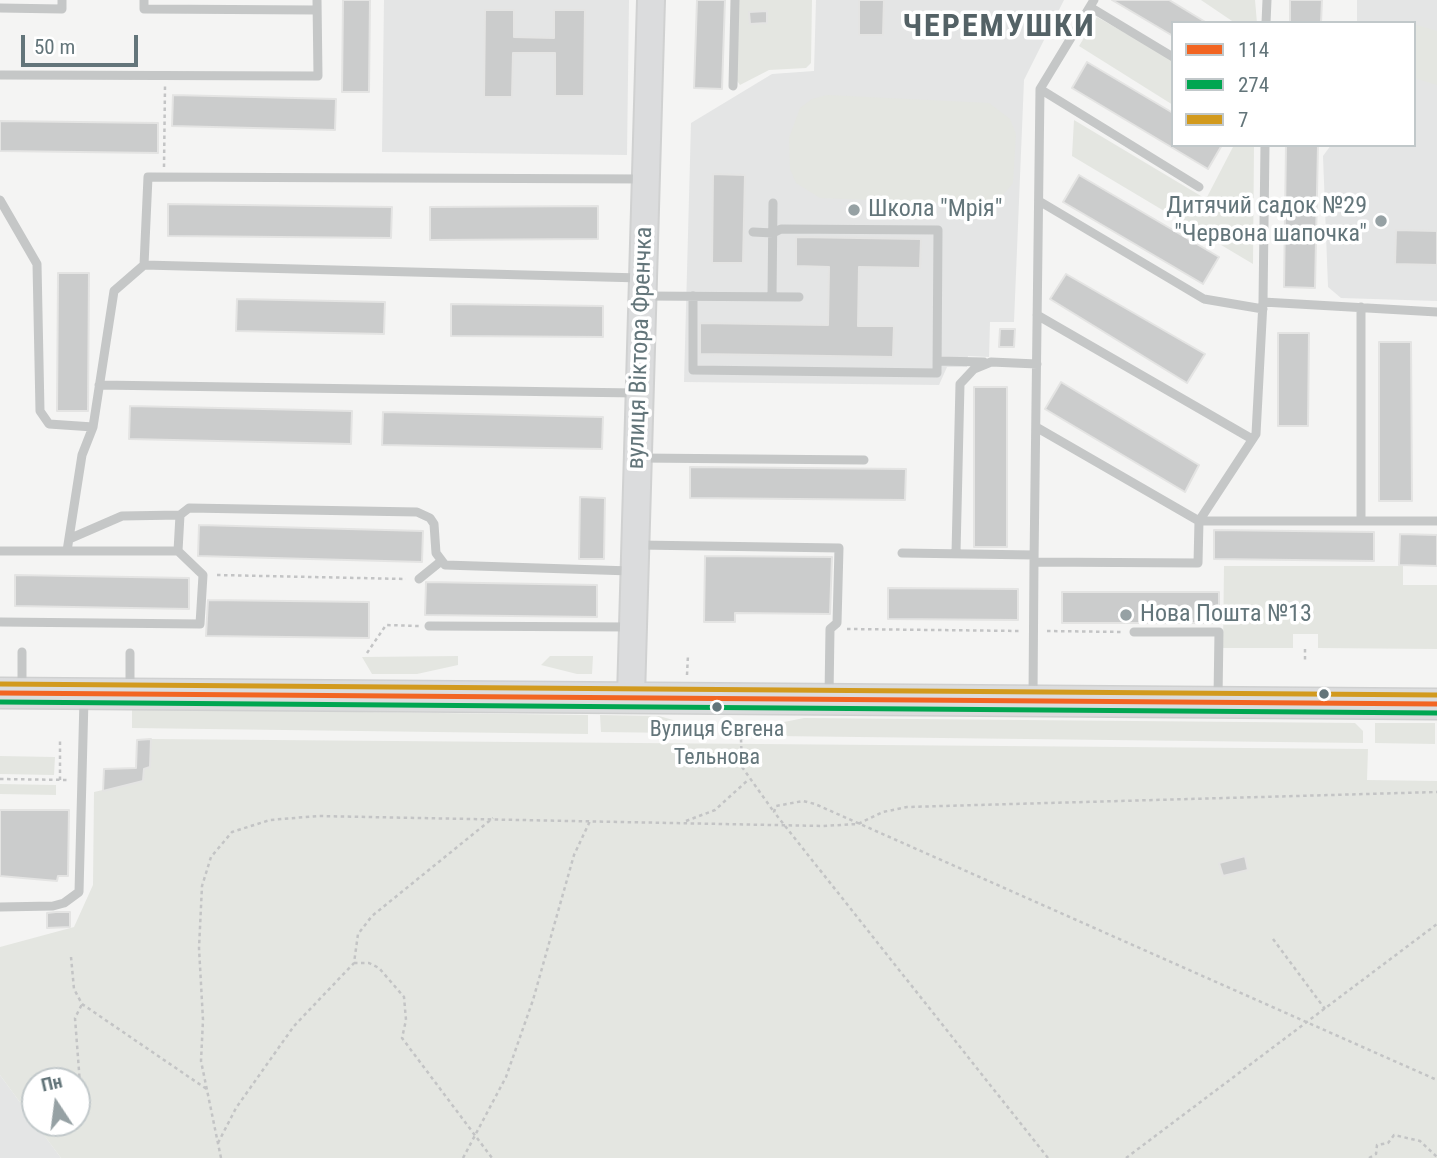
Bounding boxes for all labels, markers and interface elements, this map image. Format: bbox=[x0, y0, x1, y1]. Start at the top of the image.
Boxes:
district label: ЧЕРЕМУШКИ bbox=[904, 9, 1094, 47]
scale bar bbox=[24, 21, 142, 65]
legend bbox=[1171, 21, 1416, 147]
text: 50 m bbox=[34, 35, 75, 59]
text: 114 bbox=[1238, 38, 1269, 62]
text: 274 bbox=[1238, 73, 1269, 97]
text: 7 bbox=[1238, 108, 1248, 132]
place label: Дитячий садок №29 "Червона шапочка" bbox=[1166, 193, 1367, 249]
place label: Школа "Мрія" bbox=[868, 196, 1002, 224]
marker: Школа "Мрія" bbox=[846, 202, 862, 218]
marker: Дитячий садок №29 "Червона шапочка" bbox=[1373, 213, 1389, 229]
street label: вулиця Віктора Френчка bbox=[622, 226, 660, 470]
place label: Нова Пошта №13 bbox=[1140, 601, 1312, 629]
marker: Нова Пошта №13 bbox=[1118, 607, 1134, 623]
unlabelled marker bbox=[1317, 687, 1331, 701]
marker: Вулиця Євгена Тельнова bbox=[710, 700, 724, 714]
place label: Вулиця Євгена Тельнова bbox=[650, 717, 784, 768]
north arrow bbox=[21, 1067, 91, 1137]
text: Пн bbox=[39, 1069, 65, 1097]

